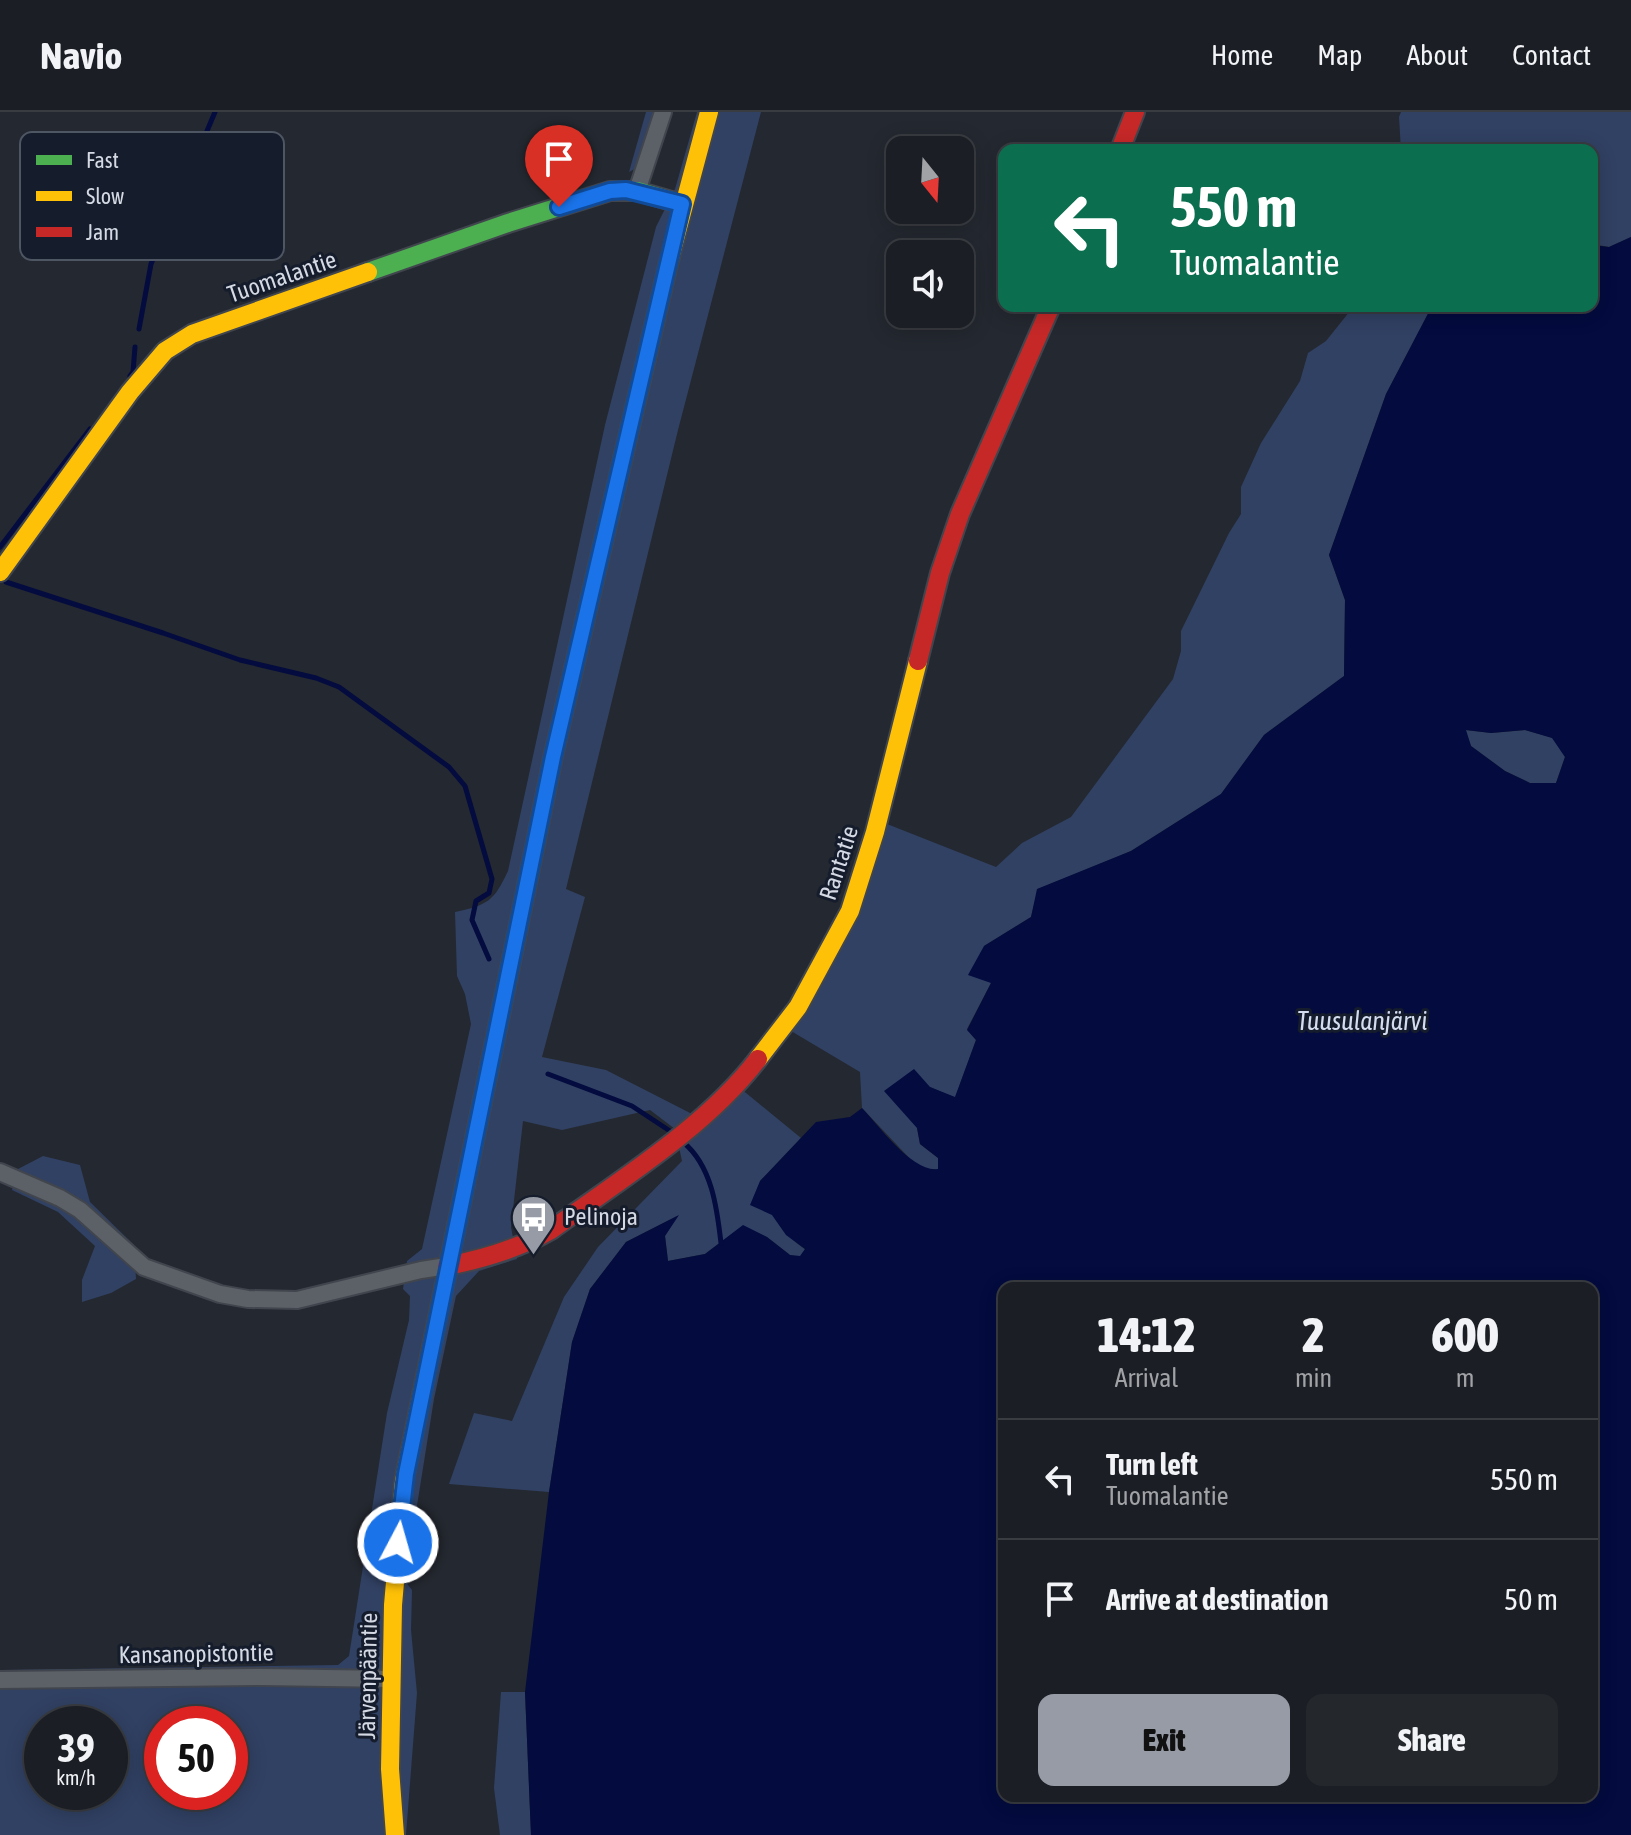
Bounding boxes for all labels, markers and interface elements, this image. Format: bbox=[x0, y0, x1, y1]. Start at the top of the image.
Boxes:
text: Navio bbox=[40, 34, 122, 77]
text: Home bbox=[1211, 39, 1273, 71]
text: Map bbox=[1317, 39, 1362, 71]
text: About bbox=[1406, 39, 1468, 71]
text: Contact bbox=[1512, 39, 1591, 71]
pin bbox=[525, 125, 593, 207]
legend bbox=[20, 132, 284, 260]
north arrow bbox=[886, 136, 974, 224]
map controls bbox=[886, 136, 974, 328]
icon: arrive bbox=[537, 137, 581, 181]
text: Fast bbox=[86, 147, 119, 173]
text: 550 m bbox=[1170, 175, 1297, 239]
icon: left bbox=[1038, 176, 1142, 280]
text: Slow bbox=[86, 183, 124, 209]
text: Jam bbox=[86, 219, 119, 245]
button: sound bbox=[886, 240, 974, 328]
text: Tuomalantie bbox=[1170, 241, 1340, 283]
street label: Tuomalantie bbox=[224, 245, 340, 308]
street label: Rantatie bbox=[814, 822, 863, 903]
water label: Tuusulanjärvi bbox=[1297, 1006, 1427, 1036]
bus stop icon: Pelinoja bbox=[509, 1193, 557, 1256]
place label: Pelinoja bbox=[564, 1203, 638, 1230]
text: 14:12 bbox=[1097, 1307, 1196, 1362]
text: 2 bbox=[1302, 1307, 1325, 1362]
text: 600 bbox=[1431, 1307, 1499, 1362]
text: Arrival bbox=[1115, 1363, 1178, 1393]
text: min bbox=[1295, 1363, 1332, 1393]
text: m bbox=[1456, 1363, 1474, 1393]
text: Turn left bbox=[1106, 1447, 1198, 1481]
icon: left bbox=[1038, 1457, 1082, 1501]
text: 550 m bbox=[1490, 1462, 1558, 1496]
text: Tuomalantie bbox=[1106, 1481, 1229, 1511]
position arrow bbox=[356, 1501, 440, 1585]
icon: arrive bbox=[1038, 1577, 1082, 1621]
text: Arrive at destination bbox=[1106, 1582, 1328, 1616]
text: 50 m bbox=[1504, 1582, 1558, 1616]
street label: Järvenpääntie bbox=[353, 1612, 382, 1740]
street label: Kansanopistontie bbox=[118, 1639, 274, 1668]
button: Exit bbox=[1038, 1694, 1290, 1786]
button: Share bbox=[1306, 1694, 1558, 1786]
speed limit sign: 50 bbox=[144, 1706, 248, 1810]
text: 39 bbox=[57, 1725, 95, 1770]
text: km/h bbox=[56, 1766, 96, 1789]

